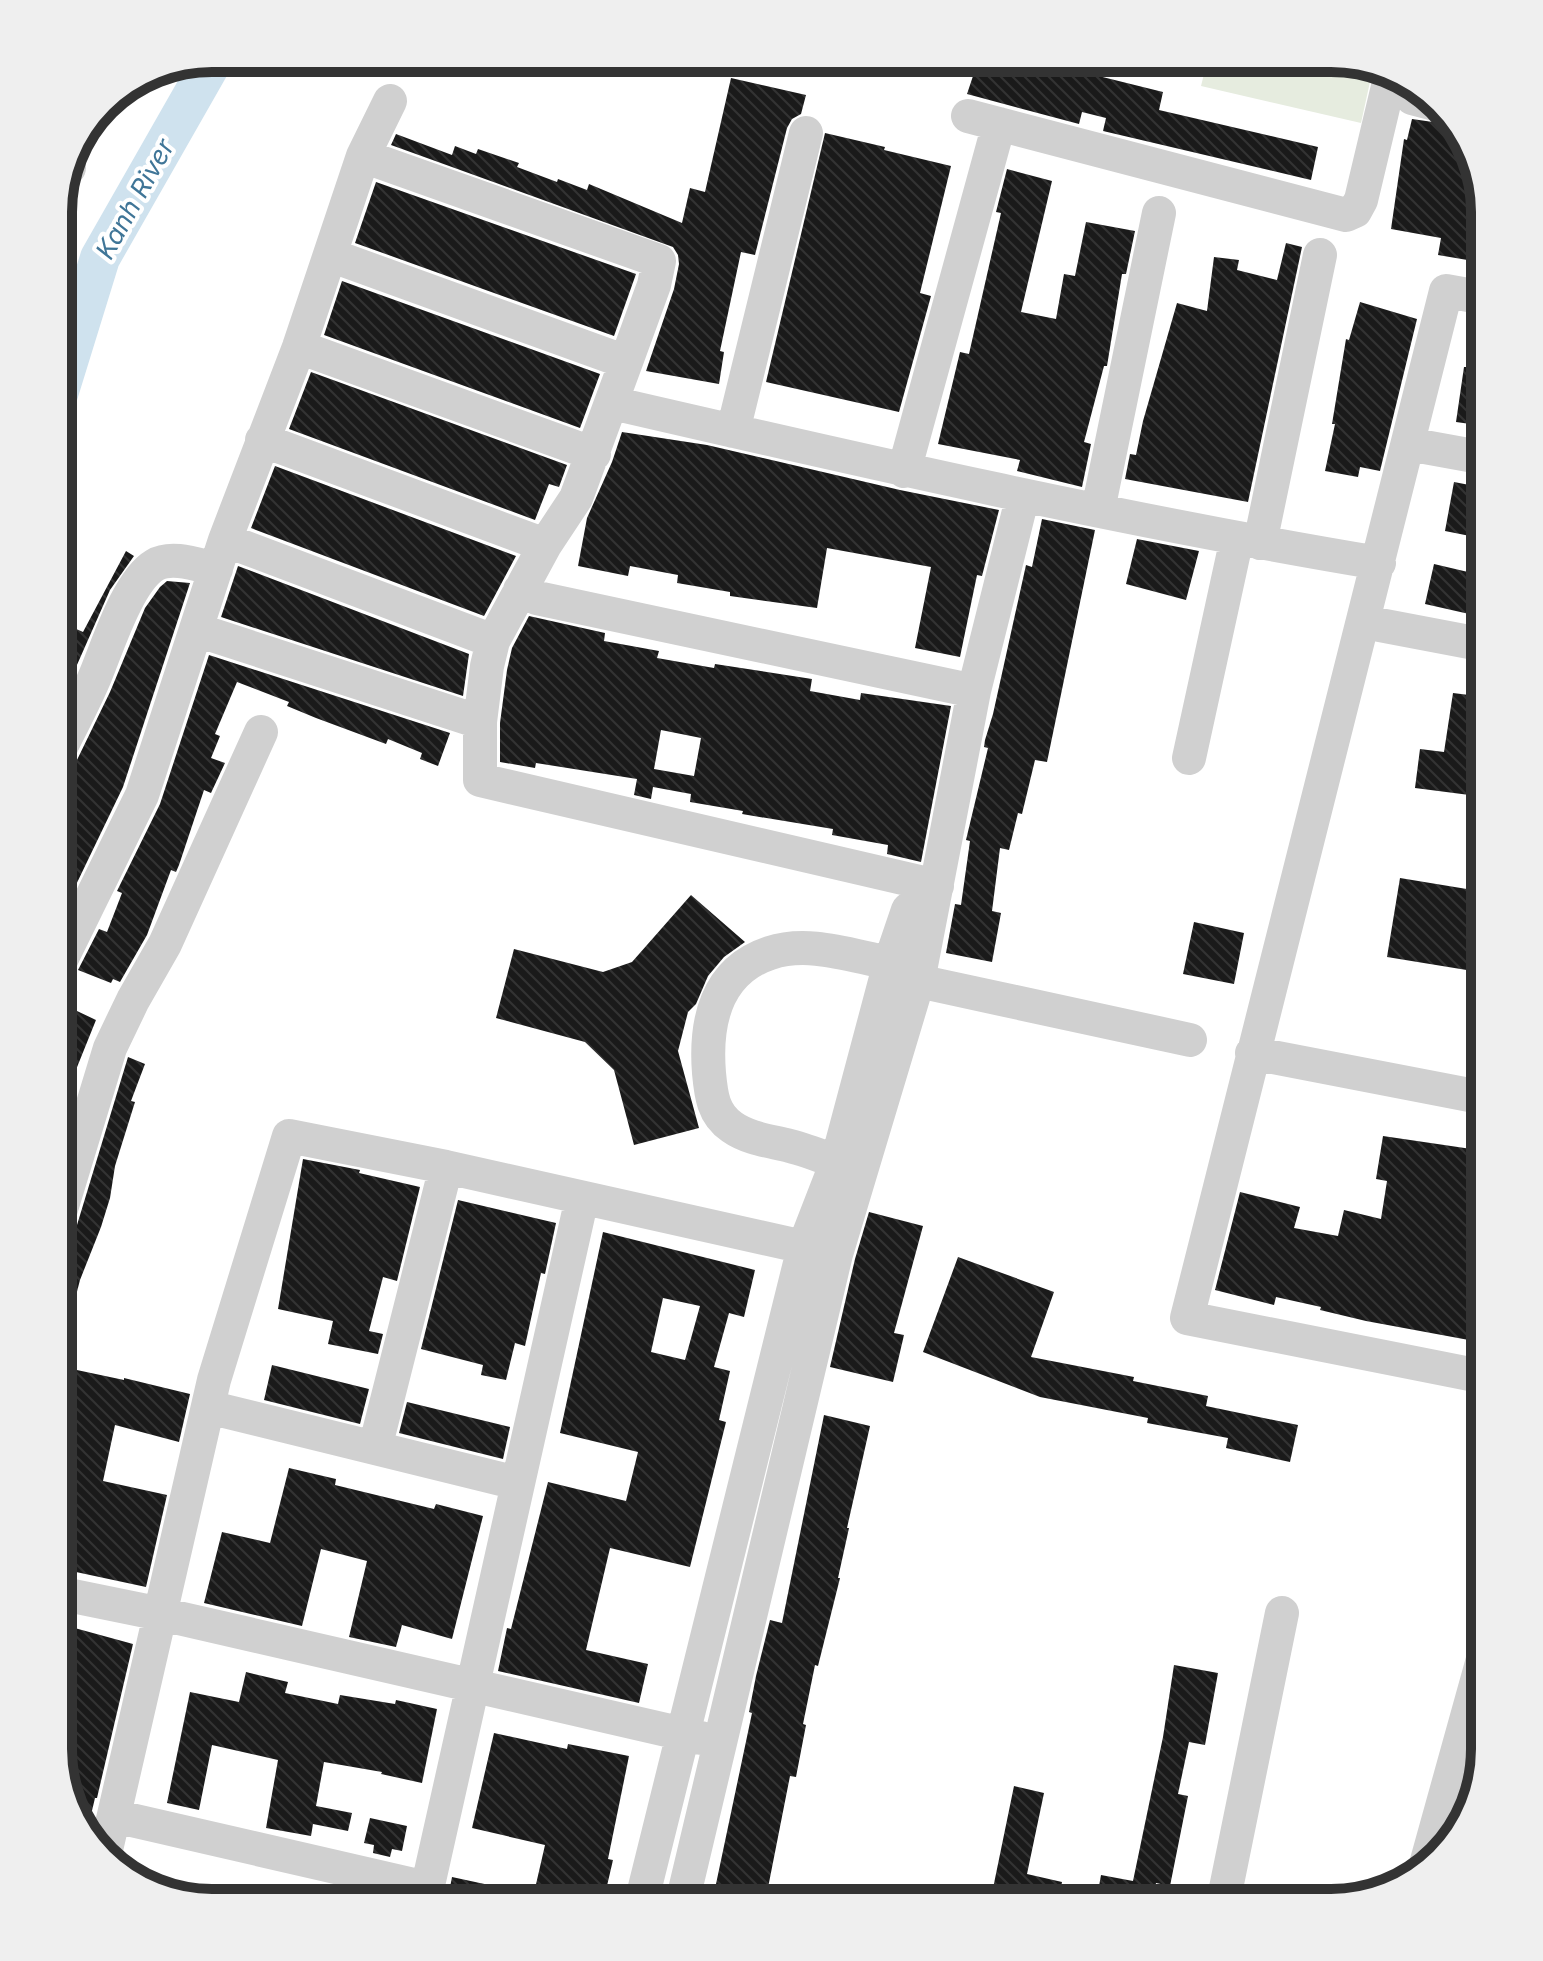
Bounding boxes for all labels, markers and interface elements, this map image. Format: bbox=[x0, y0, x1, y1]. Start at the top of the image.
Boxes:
water label: Kanh River bbox=[89, 132, 181, 264]

